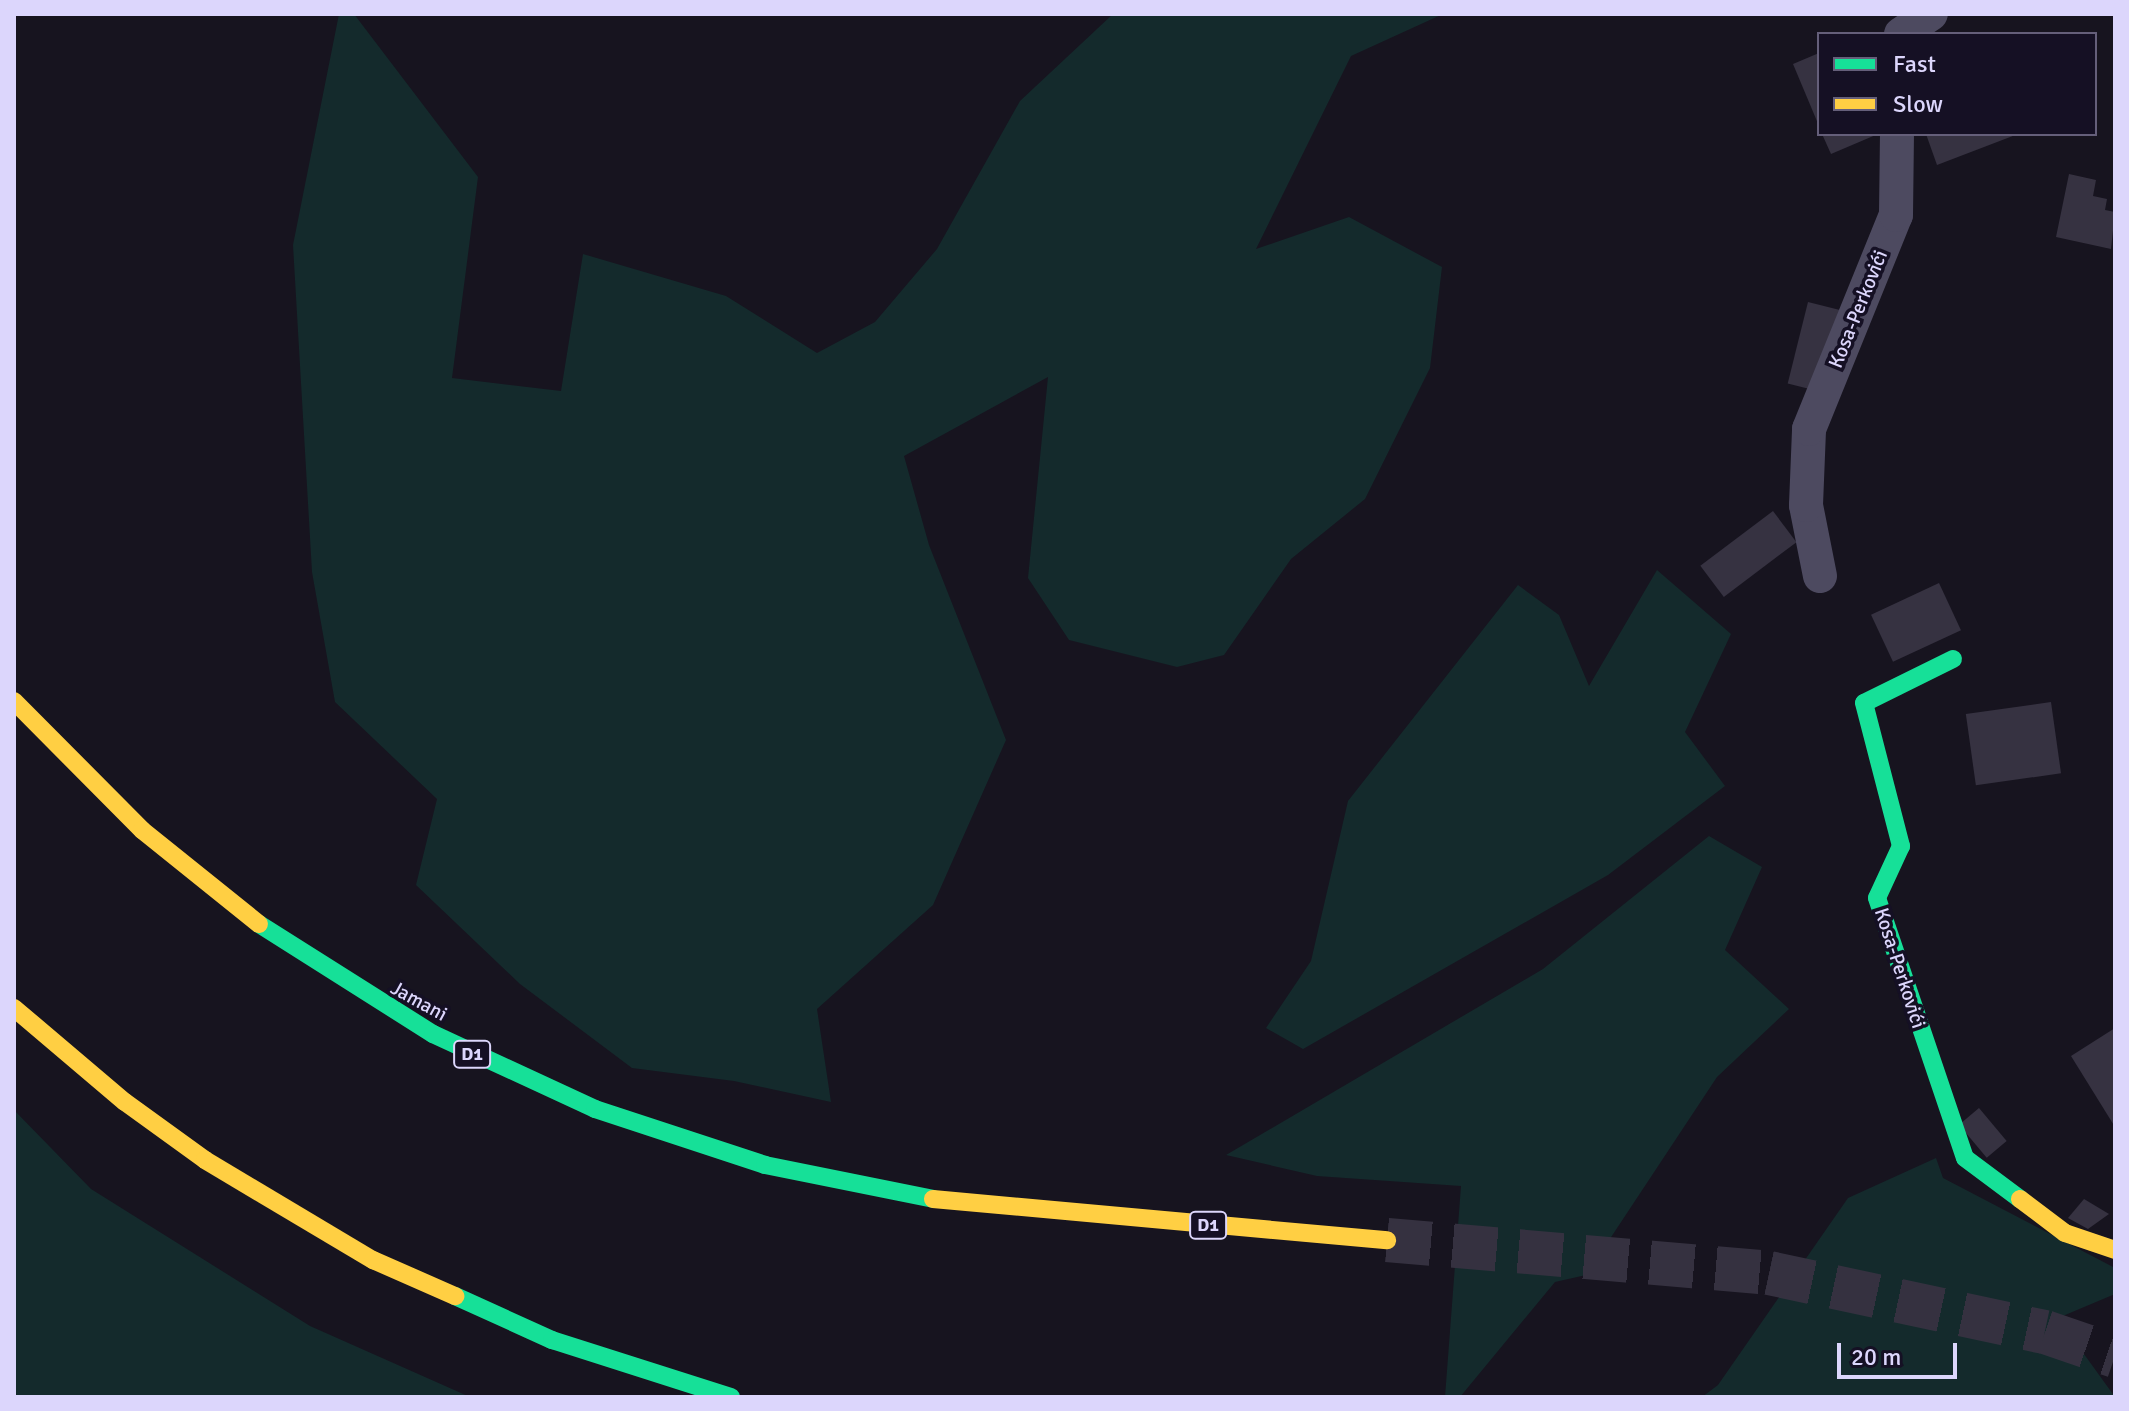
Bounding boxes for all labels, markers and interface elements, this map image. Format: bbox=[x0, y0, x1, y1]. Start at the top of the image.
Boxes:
legend bbox=[1817, 32, 2097, 136]
text: Fast bbox=[1893, 49, 1936, 79]
text: Slow bbox=[1893, 89, 1943, 119]
street label: Kosa-Perkovići bbox=[1823, 246, 1893, 372]
street label: Kosa-Perkovići bbox=[1869, 905, 1931, 1031]
street label: Jamani bbox=[387, 976, 451, 1026]
road number: D1 bbox=[452, 1040, 492, 1068]
road number: D1 bbox=[1188, 1211, 1228, 1239]
scale bar bbox=[1841, 1327, 1961, 1377]
text: 20 m bbox=[1851, 1342, 1901, 1372]

